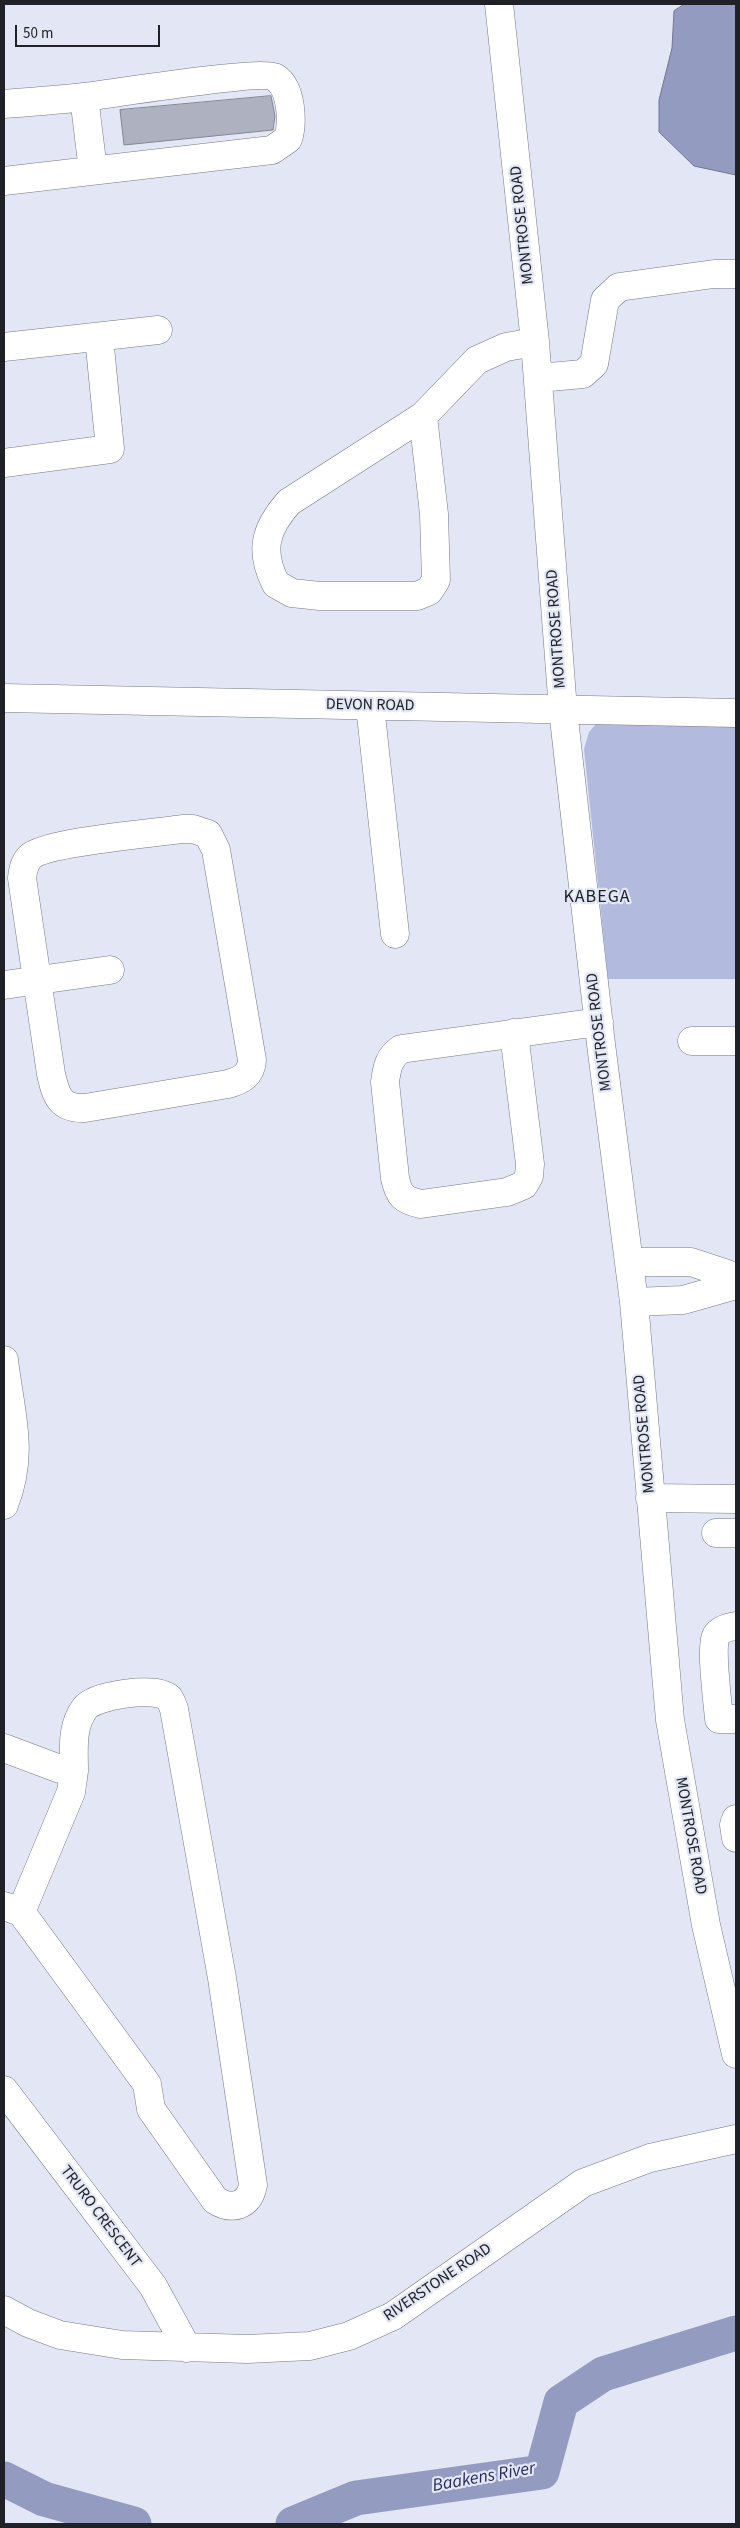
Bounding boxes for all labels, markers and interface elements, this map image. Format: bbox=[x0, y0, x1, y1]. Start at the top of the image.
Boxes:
scale bar bbox=[18, 15, 162, 47]
text: 50 m bbox=[23, 23, 53, 44]
street label: MONTROSE ROAD bbox=[507, 165, 539, 285]
street label: MONTROSE ROAD bbox=[543, 569, 571, 689]
street label: DEVON ROAD bbox=[326, 696, 414, 716]
district label: KABEGA bbox=[563, 887, 631, 909]
street label: MONTROSE ROAD bbox=[583, 972, 617, 1092]
street label: MONTROSE ROAD bbox=[630, 1374, 660, 1494]
street label: MONTROSE ROAD bbox=[670, 1776, 710, 1896]
street label: TRURO CRESCENT bbox=[55, 2162, 145, 2272]
street label: RIVERSTONE ROAD bbox=[380, 2240, 496, 2326]
water label: Baakens River bbox=[431, 2458, 537, 2498]

